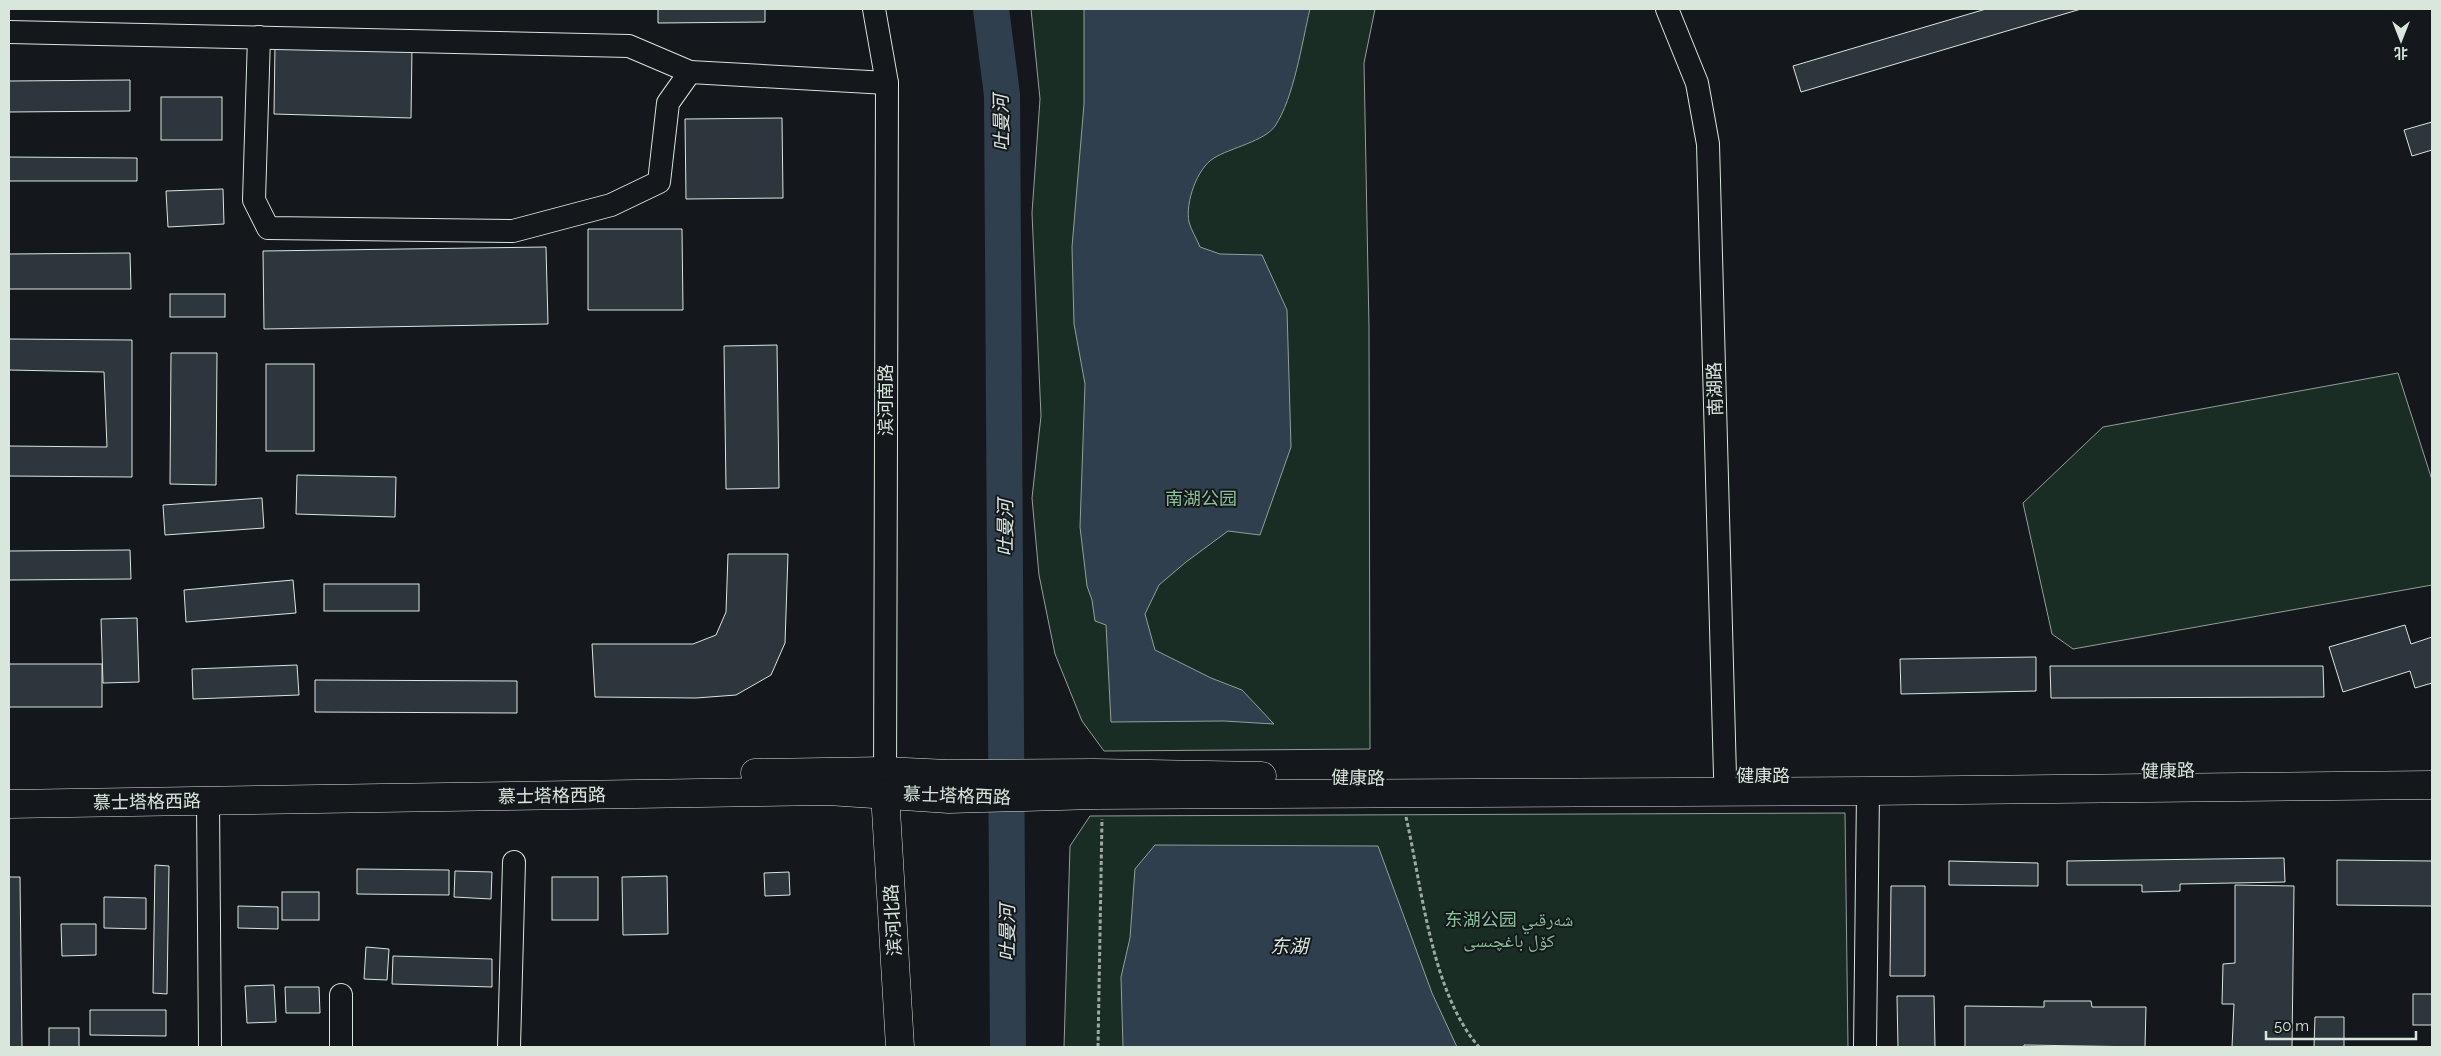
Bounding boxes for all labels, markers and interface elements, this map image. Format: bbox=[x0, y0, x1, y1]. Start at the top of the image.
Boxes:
north arrow bbox=[2376, 15, 2426, 65]
text: 北 bbox=[2394, 45, 2408, 61]
water label: 吐曼河 bbox=[989, 90, 1012, 152]
street label: 南湖路 bbox=[1703, 362, 1726, 416]
street label: 滨河南路 bbox=[875, 364, 896, 436]
park label: 南湖公园 bbox=[1165, 488, 1237, 509]
water label: 吐曼河 bbox=[994, 496, 1016, 557]
street label: 健康路 bbox=[2141, 760, 2195, 781]
street label: 健康路 bbox=[1736, 765, 1790, 786]
street label: 健康路 bbox=[1331, 767, 1385, 788]
street label: 慕士塔格西路 bbox=[903, 783, 1011, 808]
street label: 慕士塔格西路 bbox=[498, 784, 606, 807]
street label: 慕士塔格西路 bbox=[93, 790, 201, 813]
street label: 滨河北路 bbox=[880, 884, 905, 957]
water label: 吐曼河 bbox=[996, 901, 1018, 962]
park label: 东湖公园 شەرقىي كۆل باغچىسى bbox=[1445, 909, 1573, 952]
water label: 东湖 bbox=[1270, 935, 1311, 957]
scale bar bbox=[2266, 1008, 2416, 1040]
text: 50 m bbox=[2274, 1017, 2309, 1035]

